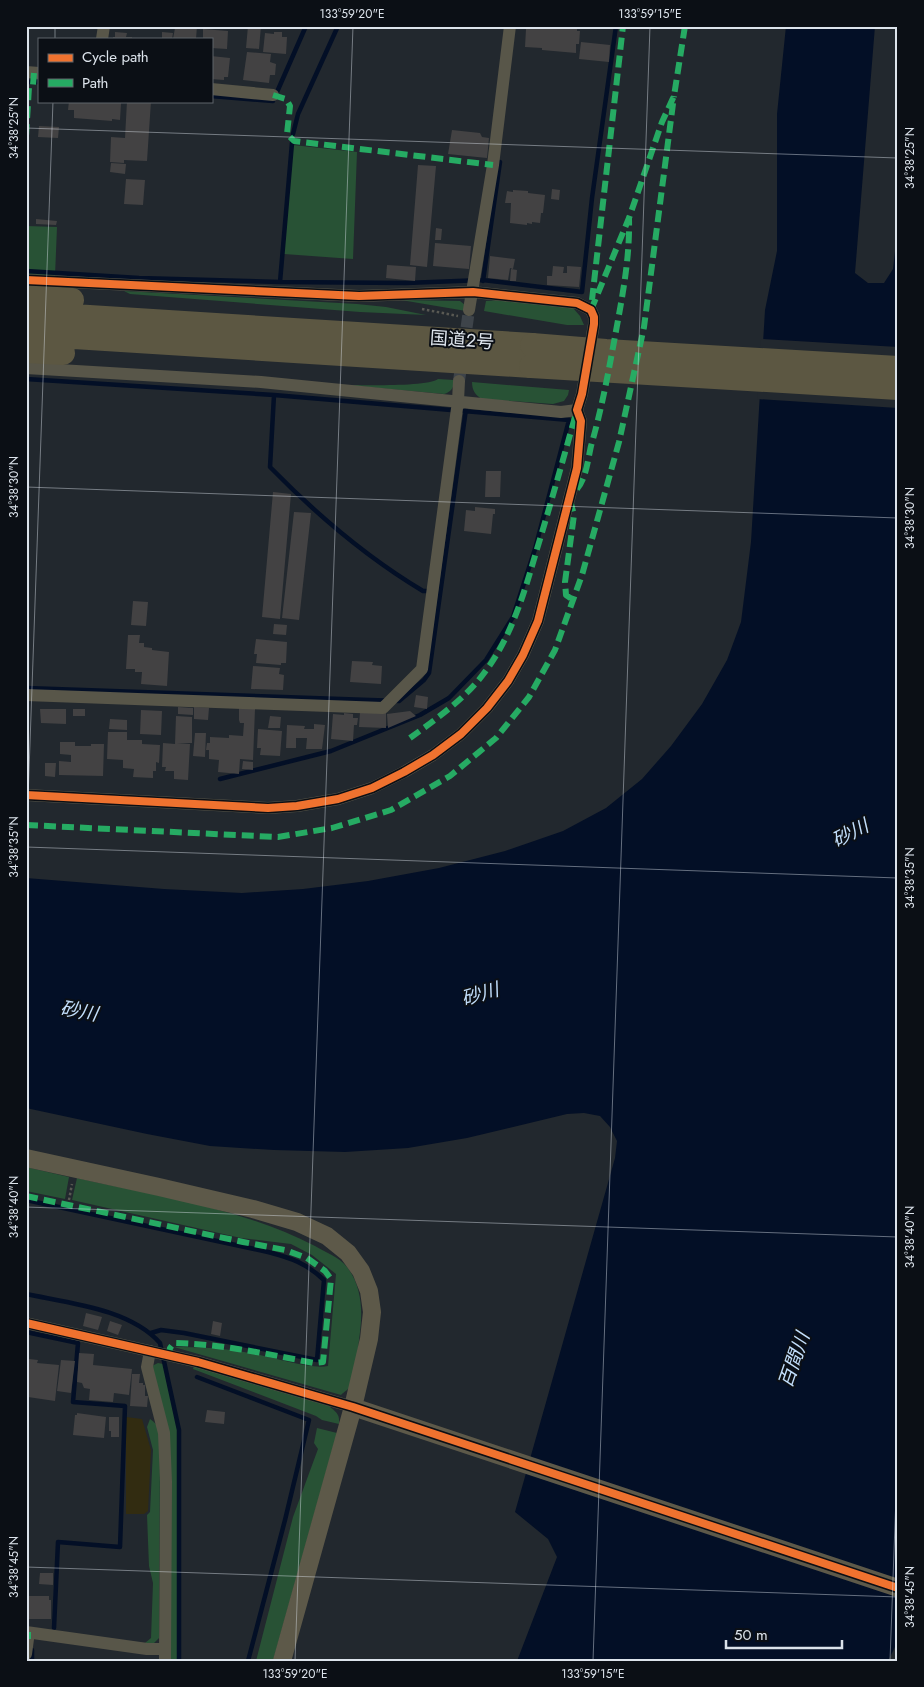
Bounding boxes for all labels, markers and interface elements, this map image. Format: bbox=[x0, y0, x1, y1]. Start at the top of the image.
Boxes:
text: 133°59'20"E bbox=[319, 5, 385, 23]
text: 133°59'15"E bbox=[618, 5, 682, 23]
legend bbox=[38, 38, 212, 102]
text: Cycle path bbox=[82, 46, 149, 68]
text: Path bbox=[82, 72, 108, 94]
text: 34°38'25"N bbox=[5, 97, 23, 159]
text: 34°38'25"N bbox=[901, 127, 919, 189]
street label: 国道2号 bbox=[429, 325, 495, 355]
text: 34°38'30"N bbox=[5, 456, 23, 518]
text: 34°38'30"N bbox=[901, 487, 919, 549]
water label: 砂川 bbox=[827, 811, 875, 854]
text: 34°38'35"N bbox=[5, 816, 23, 878]
text: 34°38'35"N bbox=[901, 847, 919, 909]
water label: 砂川 bbox=[458, 975, 504, 1012]
water label: 砂川 bbox=[58, 994, 102, 1028]
text: 34°38'40"N bbox=[5, 1176, 23, 1238]
text: 34°38'40"N bbox=[901, 1206, 919, 1268]
water label: 百間川 bbox=[772, 1327, 817, 1391]
text: 34°38'45"N bbox=[5, 1536, 23, 1598]
text: 34°38'45"N bbox=[901, 1566, 919, 1628]
scale bar bbox=[726, 1617, 843, 1649]
text: 50 m bbox=[734, 1624, 768, 1646]
text: 133°59'20"E bbox=[262, 1665, 328, 1683]
text: 133°59'15"E bbox=[561, 1665, 625, 1683]

